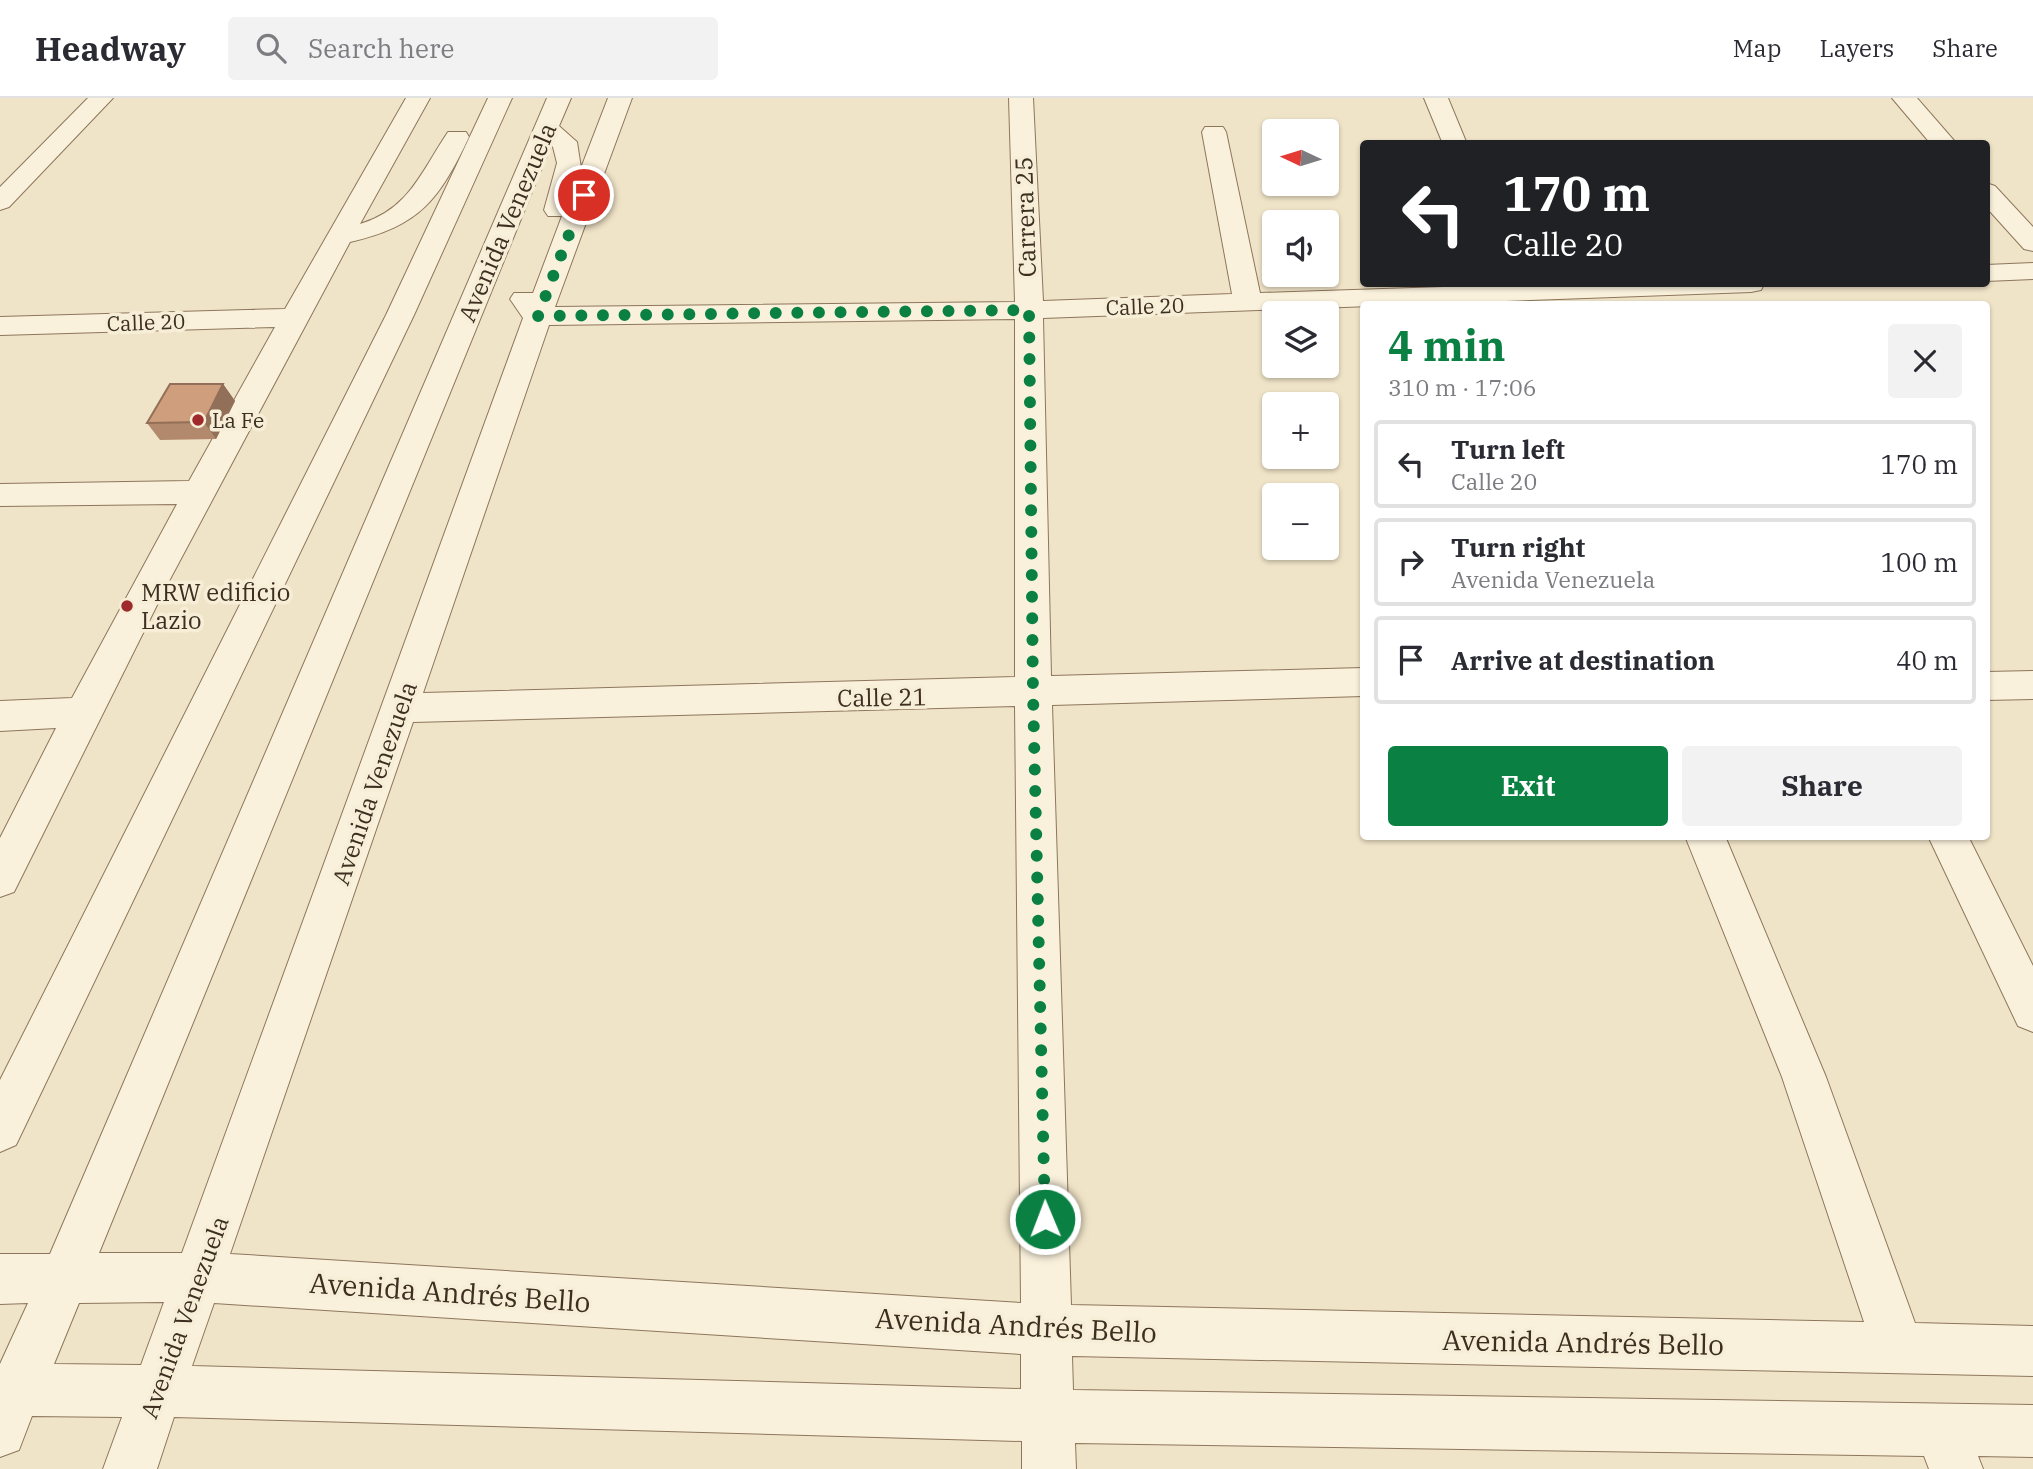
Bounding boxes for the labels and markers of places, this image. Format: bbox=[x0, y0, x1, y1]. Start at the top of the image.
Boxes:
pin bbox=[554, 165, 614, 225]
place label: La Fe bbox=[212, 406, 264, 434]
marker: La Fe bbox=[190, 412, 206, 428]
place label: MRW edificio Lazio bbox=[141, 576, 290, 636]
marker: MRW edificio Lazio bbox=[119, 598, 135, 614]

